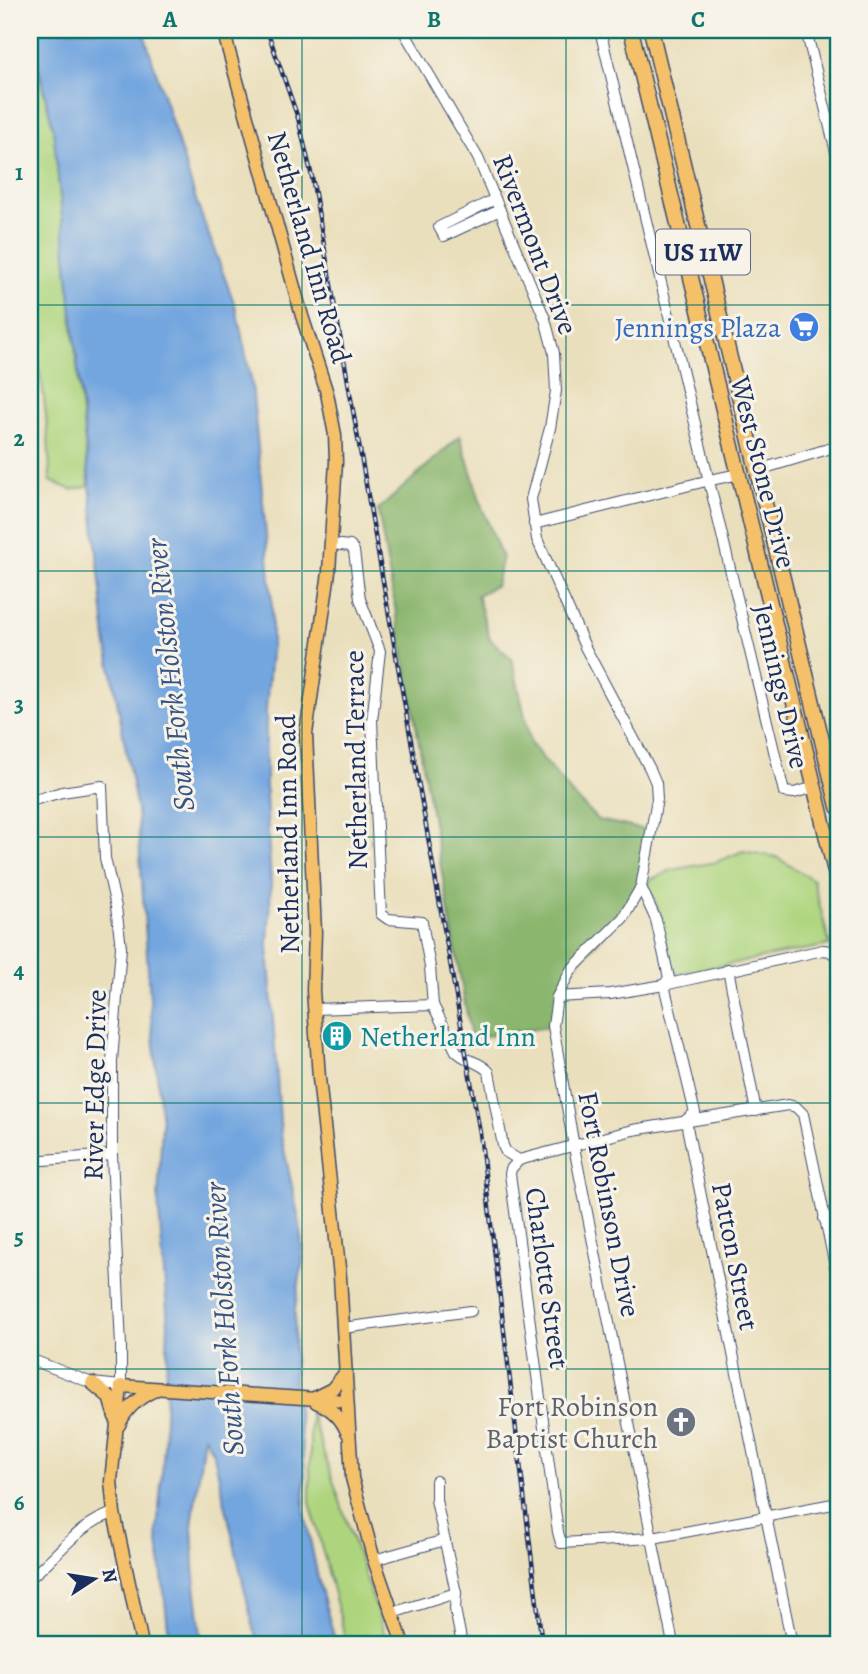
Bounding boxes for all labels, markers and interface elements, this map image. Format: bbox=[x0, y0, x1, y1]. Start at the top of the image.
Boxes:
text: A bbox=[162, 4, 178, 35]
text: B bbox=[427, 4, 441, 35]
text: C bbox=[691, 4, 705, 35]
street label: Netherland Inn Road bbox=[258, 127, 361, 369]
street label: Rivermont Drive bbox=[483, 149, 587, 340]
text: 1 bbox=[15, 157, 23, 188]
road number: US 11W bbox=[656, 230, 750, 274]
place label: Jennings Plaza bbox=[614, 309, 781, 347]
supermarket icon: Jennings Plaza bbox=[787, 310, 821, 344]
street label: West Stone Drive bbox=[721, 371, 805, 572]
text: 2 bbox=[13, 423, 25, 454]
water label: South Fork Holston River bbox=[136, 535, 204, 813]
street label: Jennings Drive bbox=[744, 600, 818, 772]
street label: Netherland Terrace bbox=[335, 650, 377, 870]
text: 3 bbox=[14, 689, 24, 720]
street label: Netherland Inn Road bbox=[267, 713, 309, 954]
text: 4 bbox=[14, 955, 25, 986]
street label: River Edge Drive bbox=[74, 989, 116, 1181]
place label: Netherland Inn bbox=[360, 1018, 536, 1056]
building icon: Netherland Inn bbox=[320, 1019, 354, 1053]
street label: Fort Robinson Drive bbox=[569, 1088, 650, 1320]
water label: South Fork Holston River bbox=[194, 1179, 254, 1457]
street label: Patton Street bbox=[702, 1179, 768, 1333]
street label: Charlotte Street bbox=[515, 1185, 579, 1371]
text: 5 bbox=[14, 1221, 24, 1252]
place label: Fort Robinson Baptist Church bbox=[485, 1388, 658, 1458]
church icon: Fort Robinson Baptist Church bbox=[664, 1405, 698, 1439]
text: 6 bbox=[14, 1487, 25, 1518]
north arrow bbox=[60, 1544, 130, 1614]
text: N bbox=[95, 1566, 124, 1585]

